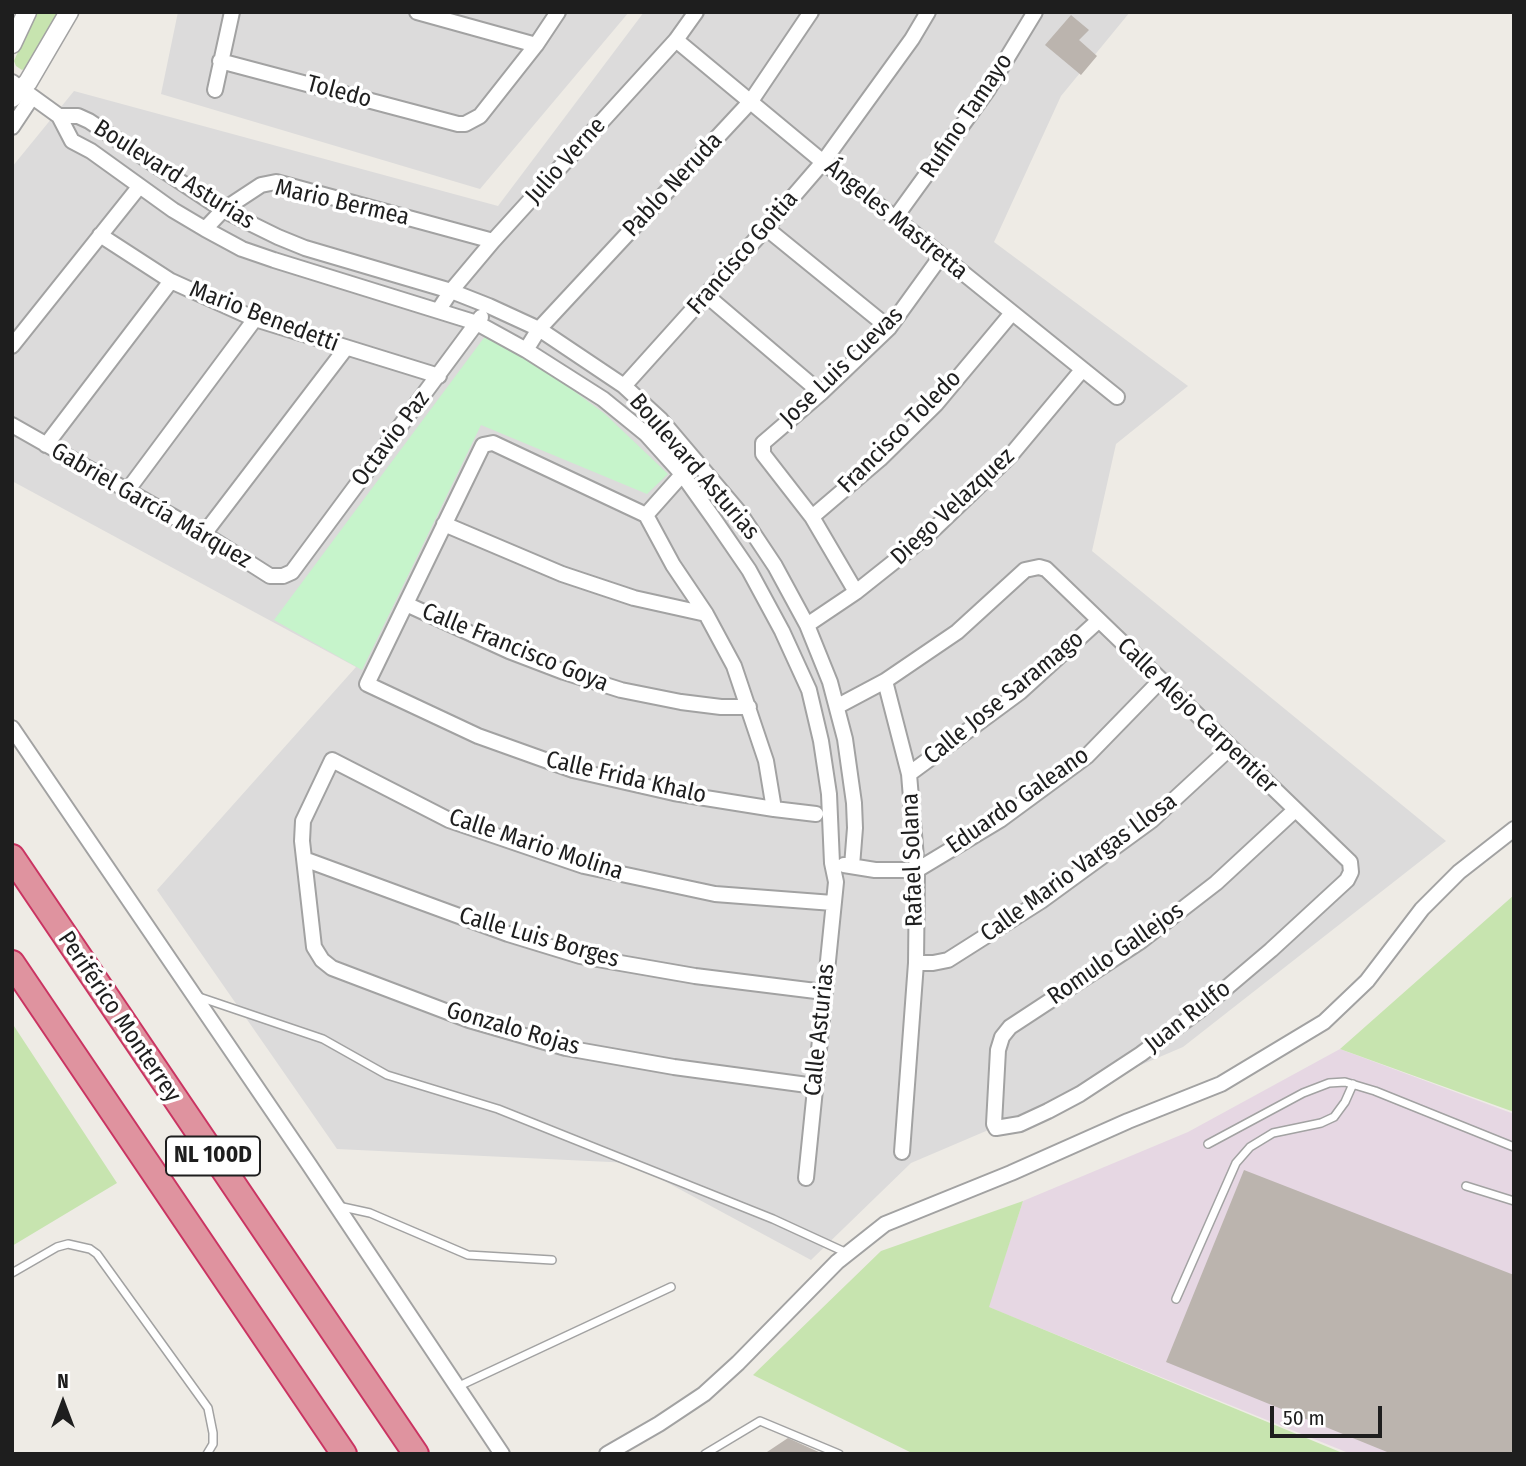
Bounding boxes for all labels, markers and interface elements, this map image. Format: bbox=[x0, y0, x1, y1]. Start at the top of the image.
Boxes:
street label: Rufino Tamayo bbox=[915, 48, 1019, 184]
street label: Toledo bbox=[303, 70, 375, 114]
street label: Julio Verne bbox=[520, 112, 612, 210]
street label: Boulevard Asturias bbox=[88, 114, 260, 236]
street label: Pablo Neruda bbox=[617, 127, 729, 243]
street label: Ángeles Mastretta bbox=[819, 154, 973, 286]
street label: Mario Bermea bbox=[272, 174, 412, 232]
street label: Francisco Goitia bbox=[681, 185, 805, 321]
street label: Mario Benedetti bbox=[185, 275, 343, 359]
street label: Jose Luis Cuevas bbox=[774, 301, 910, 433]
street label: Francisco Toledo bbox=[832, 364, 968, 500]
street label: Octavio Paz bbox=[346, 386, 436, 492]
street label: Boulevard Asturias bbox=[623, 388, 765, 546]
street label: Gabriel García Márquez bbox=[46, 437, 256, 575]
street label: Diego Velazquez bbox=[885, 442, 1021, 572]
street label: Calle Francisco Goya bbox=[418, 598, 612, 698]
street label: Calle Jose Saramago bbox=[918, 625, 1090, 771]
street label: Calle Alejo Carpentier bbox=[1111, 632, 1283, 800]
street label: Eduardo Galeano bbox=[941, 741, 1095, 861]
street label: Calle Frida Khalo bbox=[543, 746, 709, 810]
street label: Calle Mario Vargas Llosa bbox=[975, 787, 1183, 949]
street label: Rafael Solana bbox=[896, 793, 930, 927]
street label: Calle Mario Molina bbox=[445, 803, 627, 887]
street label: Romulo Gallejos bbox=[1042, 896, 1190, 1012]
street label: Calle Luis Borges bbox=[456, 901, 622, 975]
street label: Periférico Monterrey bbox=[51, 926, 187, 1108]
street label: Calle Asturias bbox=[799, 962, 841, 1098]
street label: Juan Rulfo bbox=[1139, 975, 1237, 1059]
street label: Gonzalo Rojas bbox=[443, 996, 583, 1062]
road number: NL 100D bbox=[166, 1136, 260, 1176]
north arrow bbox=[28, 1368, 98, 1438]
text: N bbox=[57, 1370, 69, 1393]
scale bar bbox=[1274, 1392, 1386, 1436]
text: 50 m bbox=[1283, 1405, 1325, 1431]

